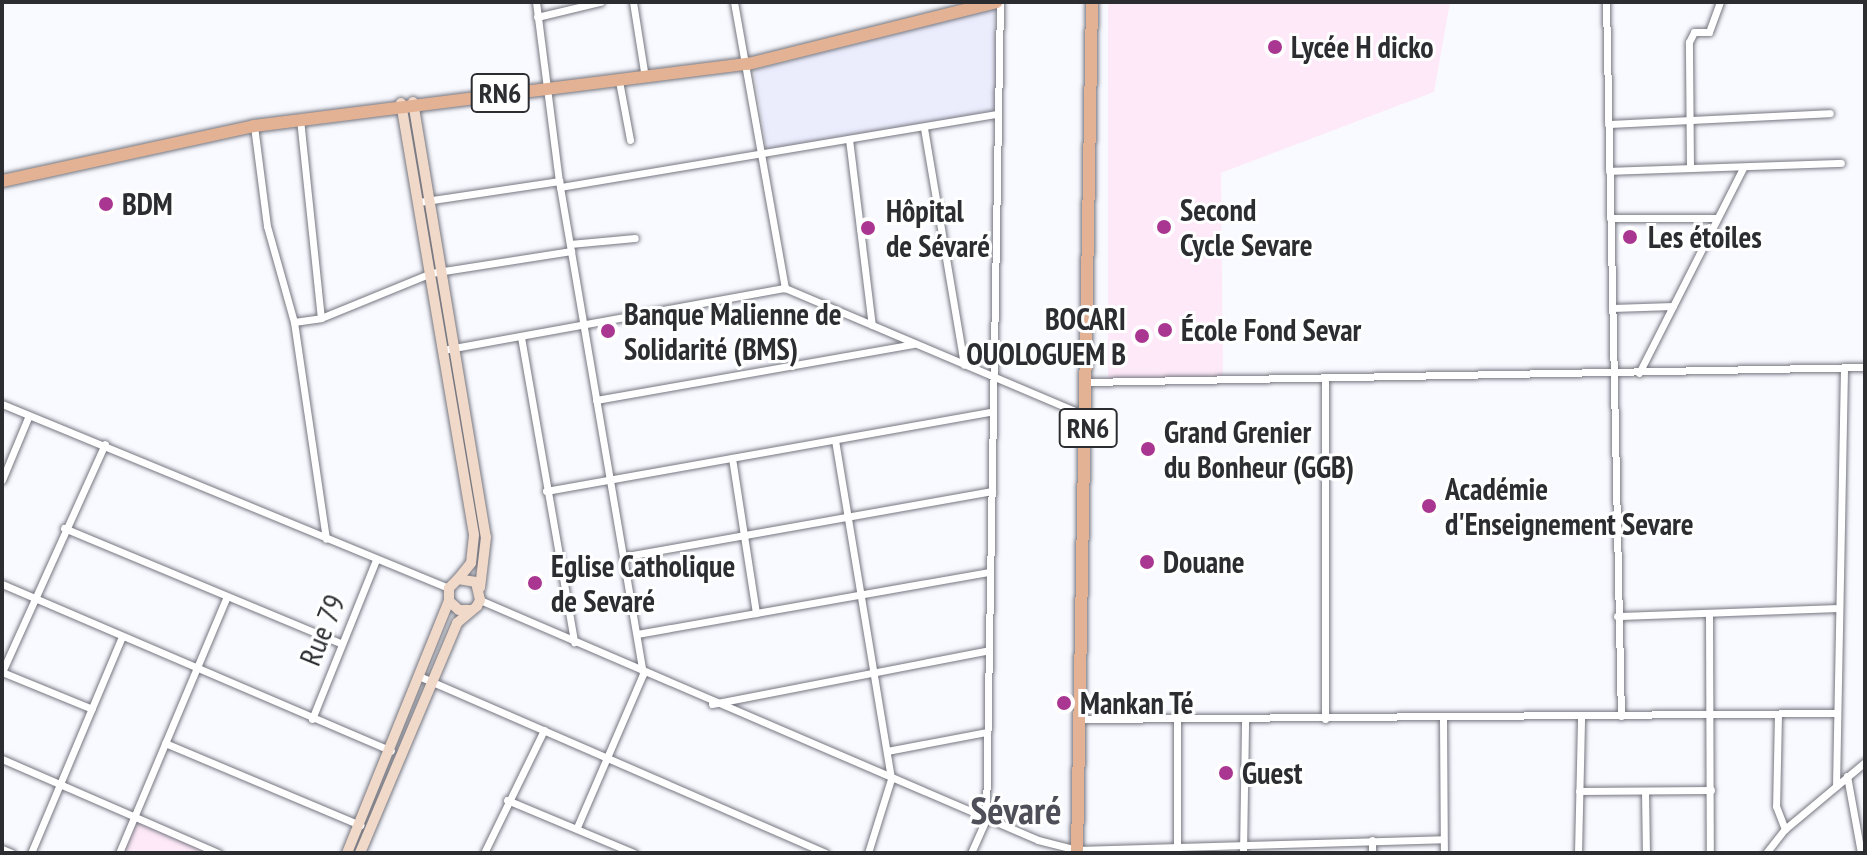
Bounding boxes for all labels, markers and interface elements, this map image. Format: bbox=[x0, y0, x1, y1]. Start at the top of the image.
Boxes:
place label: Lycée H dicko bbox=[1291, 29, 1434, 65]
marker: Lycée H dicko bbox=[1266, 38, 1284, 56]
road number: RN6 bbox=[470, 69, 530, 117]
place label: BDM bbox=[122, 186, 173, 222]
place label: Second Cycle Sevare bbox=[1180, 192, 1313, 262]
place label: Hôpital de Sévaré bbox=[886, 193, 990, 264]
marker: BDM bbox=[97, 195, 115, 213]
marker: Hôpital de Sévaré bbox=[857, 217, 879, 239]
marker: Second Cycle Sevare bbox=[1155, 218, 1173, 236]
place label: Les étoiles bbox=[1648, 219, 1762, 255]
marker: Les étoiles bbox=[1619, 226, 1641, 248]
place label: Banque Malienne de Solidarité (BMS) bbox=[624, 296, 842, 366]
place label: BOCARI OUOLOGUEM B bbox=[966, 301, 1126, 372]
place label: École Fond Sevar bbox=[1181, 312, 1361, 348]
marker: École Fond Sevar bbox=[1156, 321, 1174, 339]
marker: Banque Malienne de Solidarité (BMS) bbox=[599, 322, 617, 340]
marker: BOCARI OUOLOGUEM B bbox=[1133, 327, 1151, 345]
road number: RN6 bbox=[1058, 404, 1118, 452]
place label: Grand Grenier du Bonheur (GGB) bbox=[1164, 414, 1354, 484]
marker: Grand Grenier du Bonheur (GGB) bbox=[1139, 440, 1157, 458]
place label: Académie d'Enseignement Sevare bbox=[1445, 471, 1694, 542]
marker: Académie d'Enseignement Sevare bbox=[1420, 497, 1438, 515]
place label: Douane bbox=[1163, 544, 1244, 580]
place label: Eglise Catholique de Sevaré bbox=[551, 548, 736, 618]
marker: Douane bbox=[1138, 553, 1156, 571]
marker: Eglise Catholique de Sevaré bbox=[526, 574, 544, 592]
street label: Rue 79 bbox=[292, 589, 352, 671]
place label: Mankan Té bbox=[1080, 685, 1195, 721]
marker: Mankan Té bbox=[1055, 694, 1073, 712]
place label: Guest bbox=[1242, 755, 1303, 791]
marker: Guest bbox=[1217, 764, 1235, 782]
district label: Sévaré bbox=[971, 787, 1061, 833]

